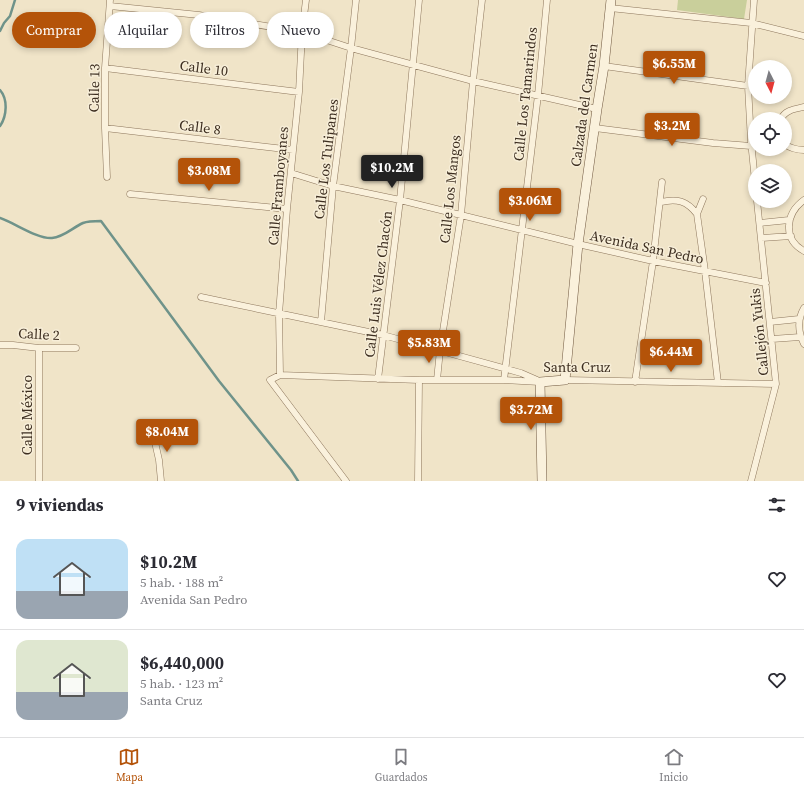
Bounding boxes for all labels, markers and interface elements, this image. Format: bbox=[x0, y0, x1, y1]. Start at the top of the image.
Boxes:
chip: Comprar bbox=[12, 12, 96, 48]
chip: Alquilar bbox=[104, 12, 182, 48]
chip: Filtros bbox=[190, 12, 259, 48]
chip: Nuevo bbox=[267, 12, 334, 48]
street label: Calle Los Tamarindos bbox=[508, 26, 542, 162]
street label: Calzada del Carmen bbox=[565, 42, 603, 168]
pin: $6.55M bbox=[641, 51, 707, 85]
street label: Calle 10 bbox=[179, 55, 229, 81]
text: $6.55M bbox=[652, 55, 696, 72]
north arrow bbox=[748, 60, 792, 104]
map controls bbox=[748, 60, 792, 208]
street label: Calle 13 bbox=[84, 63, 104, 113]
street label: Calle Los Tulipanes bbox=[309, 98, 343, 220]
button: locate bbox=[748, 112, 792, 156]
pin: $3.2M bbox=[644, 113, 700, 147]
street label: Calle 8 bbox=[178, 115, 222, 139]
text: $3.2M bbox=[654, 117, 690, 134]
street label: Calle Framboyanes bbox=[263, 126, 293, 246]
street label: Calle Los Mangos bbox=[434, 134, 466, 244]
pin: $10.2M bbox=[359, 155, 425, 189]
pin: $3.08M bbox=[176, 158, 242, 192]
text: $10.2M bbox=[370, 159, 414, 176]
text: $3.08M bbox=[187, 162, 231, 179]
button: layers bbox=[748, 164, 792, 208]
pin: $3.06M bbox=[497, 188, 563, 222]
text: $3.06M bbox=[508, 192, 552, 209]
street label: Calle Luis Vélez Chacón bbox=[359, 209, 397, 359]
street label: Avenida San Pedro bbox=[588, 225, 706, 269]
street label: Callejón Yukis bbox=[744, 287, 774, 377]
street label: Calle 2 bbox=[18, 323, 60, 345]
pin: $5.83M bbox=[396, 330, 462, 364]
text: $5.83M bbox=[407, 334, 451, 351]
pin: $6.44M bbox=[638, 339, 704, 373]
text: $6.44M bbox=[649, 343, 693, 360]
street label: Santa Cruz bbox=[544, 357, 611, 377]
street label: Calle México bbox=[17, 375, 37, 455]
pin: $3.72M bbox=[498, 397, 564, 431]
text: $3.72M bbox=[509, 401, 553, 418]
pin: $8.04M bbox=[134, 419, 200, 453]
text: $8.04M bbox=[145, 423, 189, 440]
text: 9 viviendas bbox=[16, 493, 103, 517]
icon: filters bbox=[766, 494, 788, 516]
text: $10.2M bbox=[140, 550, 197, 574]
icon: home bbox=[48, 555, 96, 603]
icon: heart bbox=[766, 568, 788, 590]
text: 5 hab. · 188 m² bbox=[140, 574, 223, 591]
text: Avenida San Pedro bbox=[140, 591, 247, 608]
text: $6,440,000 bbox=[140, 651, 224, 675]
icon: home bbox=[48, 656, 96, 704]
icon: heart bbox=[766, 669, 788, 691]
text: 5 hab. · 123 m² bbox=[140, 675, 223, 692]
text: Santa Cruz bbox=[140, 692, 202, 709]
tab: Mapa bbox=[116, 746, 143, 785]
tab: Guardados bbox=[375, 746, 428, 785]
tab: Inicio bbox=[659, 746, 688, 785]

